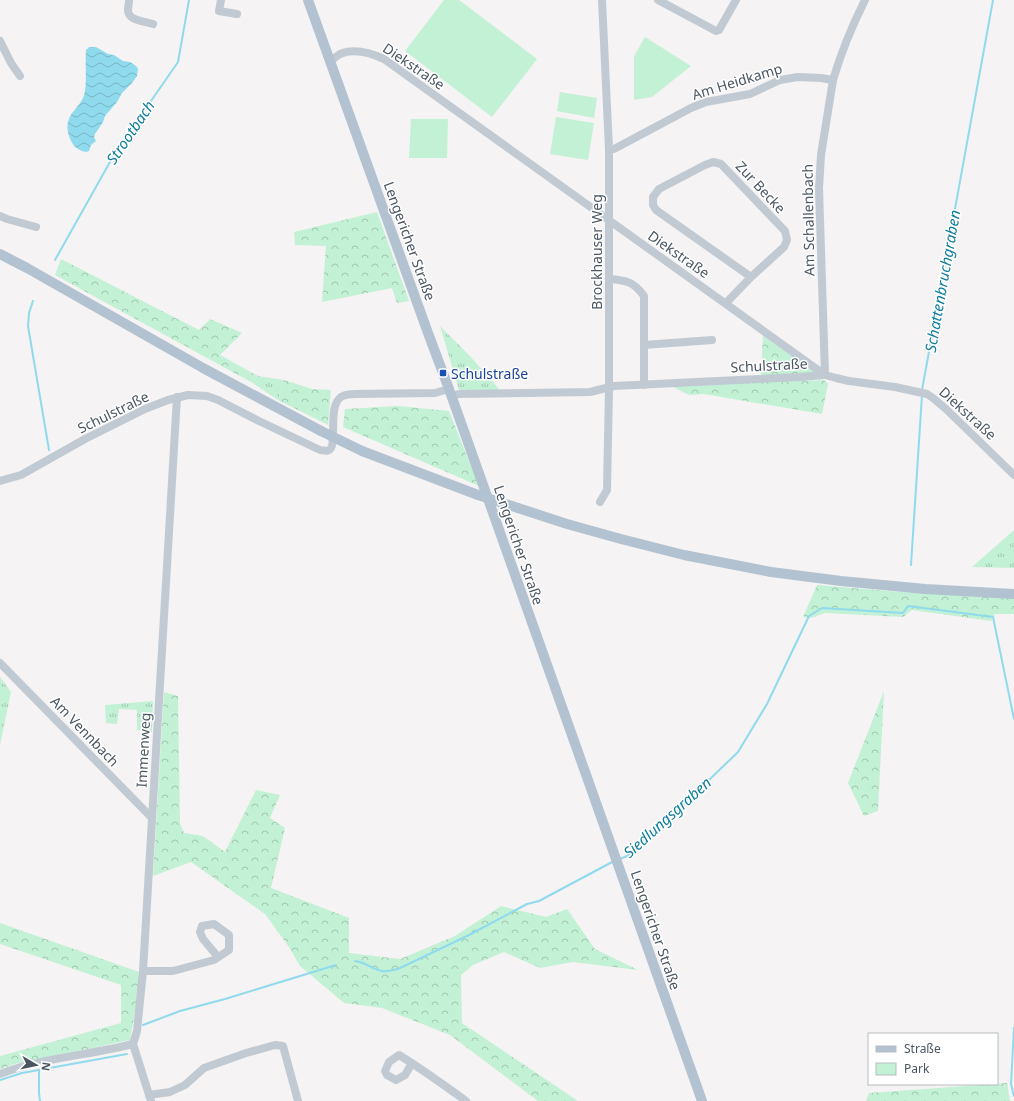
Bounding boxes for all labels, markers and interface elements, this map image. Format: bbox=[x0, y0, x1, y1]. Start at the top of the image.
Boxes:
street label: Diekstraße bbox=[379, 38, 449, 94]
street label: Am Heidkamp bbox=[690, 58, 784, 104]
water label: Strootbach bbox=[101, 96, 159, 168]
street label: Zur Becke bbox=[732, 157, 790, 217]
street label: Am Schallenbach bbox=[798, 164, 818, 276]
street label: Lengericher Straße bbox=[380, 179, 440, 303]
street label: Brockhauser Weg bbox=[587, 194, 606, 310]
water label: Schattenbruchgraben bbox=[920, 208, 964, 354]
street label: Diekstraße bbox=[644, 226, 714, 282]
street label: Schulstraße bbox=[730, 353, 808, 377]
place label: Schulstraße bbox=[451, 364, 528, 383]
marker: Schulstraße bbox=[438, 368, 448, 378]
street label: Diekstraße bbox=[935, 382, 1001, 444]
street label: Schulstraße bbox=[74, 387, 152, 437]
street label: Lengericher Straße bbox=[490, 483, 548, 607]
street label: Am Vennbach bbox=[47, 692, 123, 770]
street label: Immenweg bbox=[132, 712, 154, 788]
water label: Siedlungsgraben bbox=[619, 772, 715, 862]
street label: Lengericher Straße bbox=[627, 868, 685, 992]
legend bbox=[868, 1033, 998, 1085]
text: Straße bbox=[904, 1040, 941, 1057]
north arrow bbox=[16, 1045, 56, 1085]
text: Park bbox=[904, 1060, 930, 1077]
text: N bbox=[38, 1061, 54, 1072]

